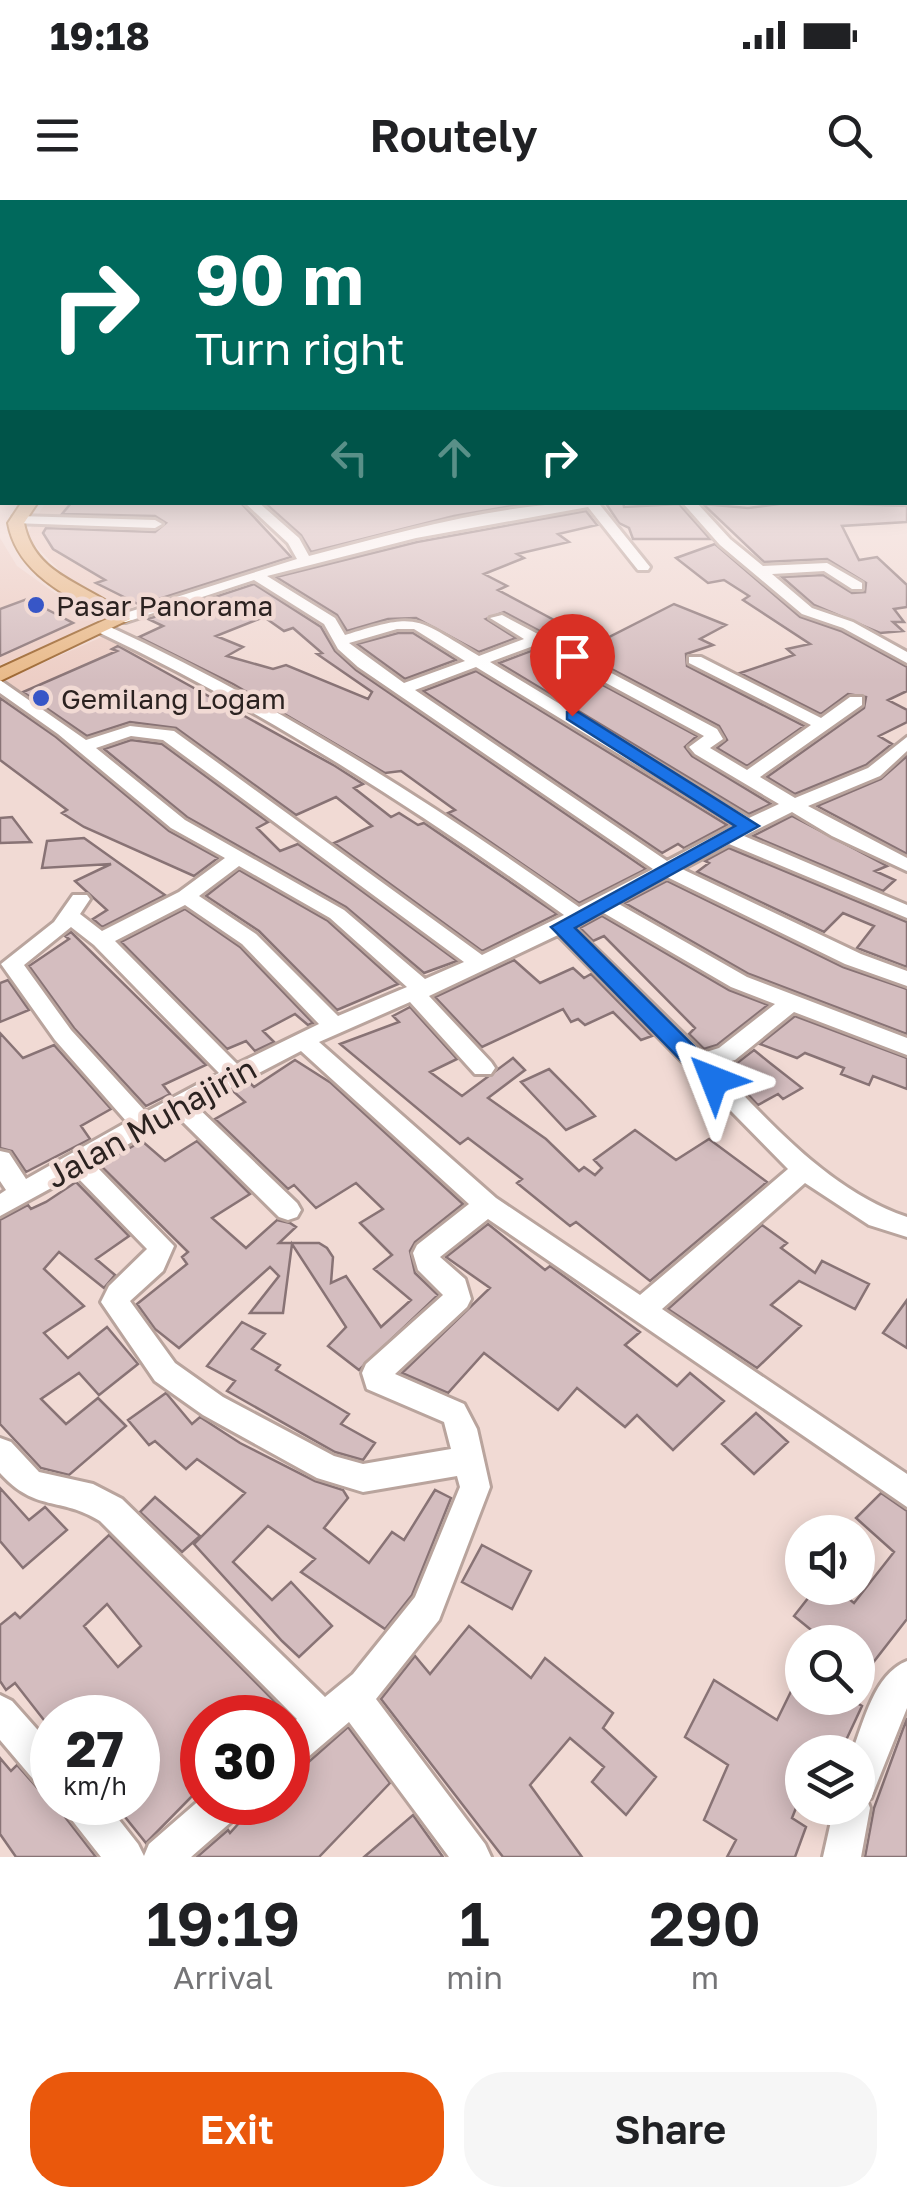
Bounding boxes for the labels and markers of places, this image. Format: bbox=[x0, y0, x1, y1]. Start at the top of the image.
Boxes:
place label: Pasar Panorama bbox=[56, 589, 273, 622]
marker: Pasar Panorama bbox=[25, 594, 47, 616]
pin bbox=[530, 614, 615, 717]
place label: Gemilang Logam bbox=[61, 682, 286, 715]
marker: Gemilang Logam bbox=[30, 687, 52, 709]

